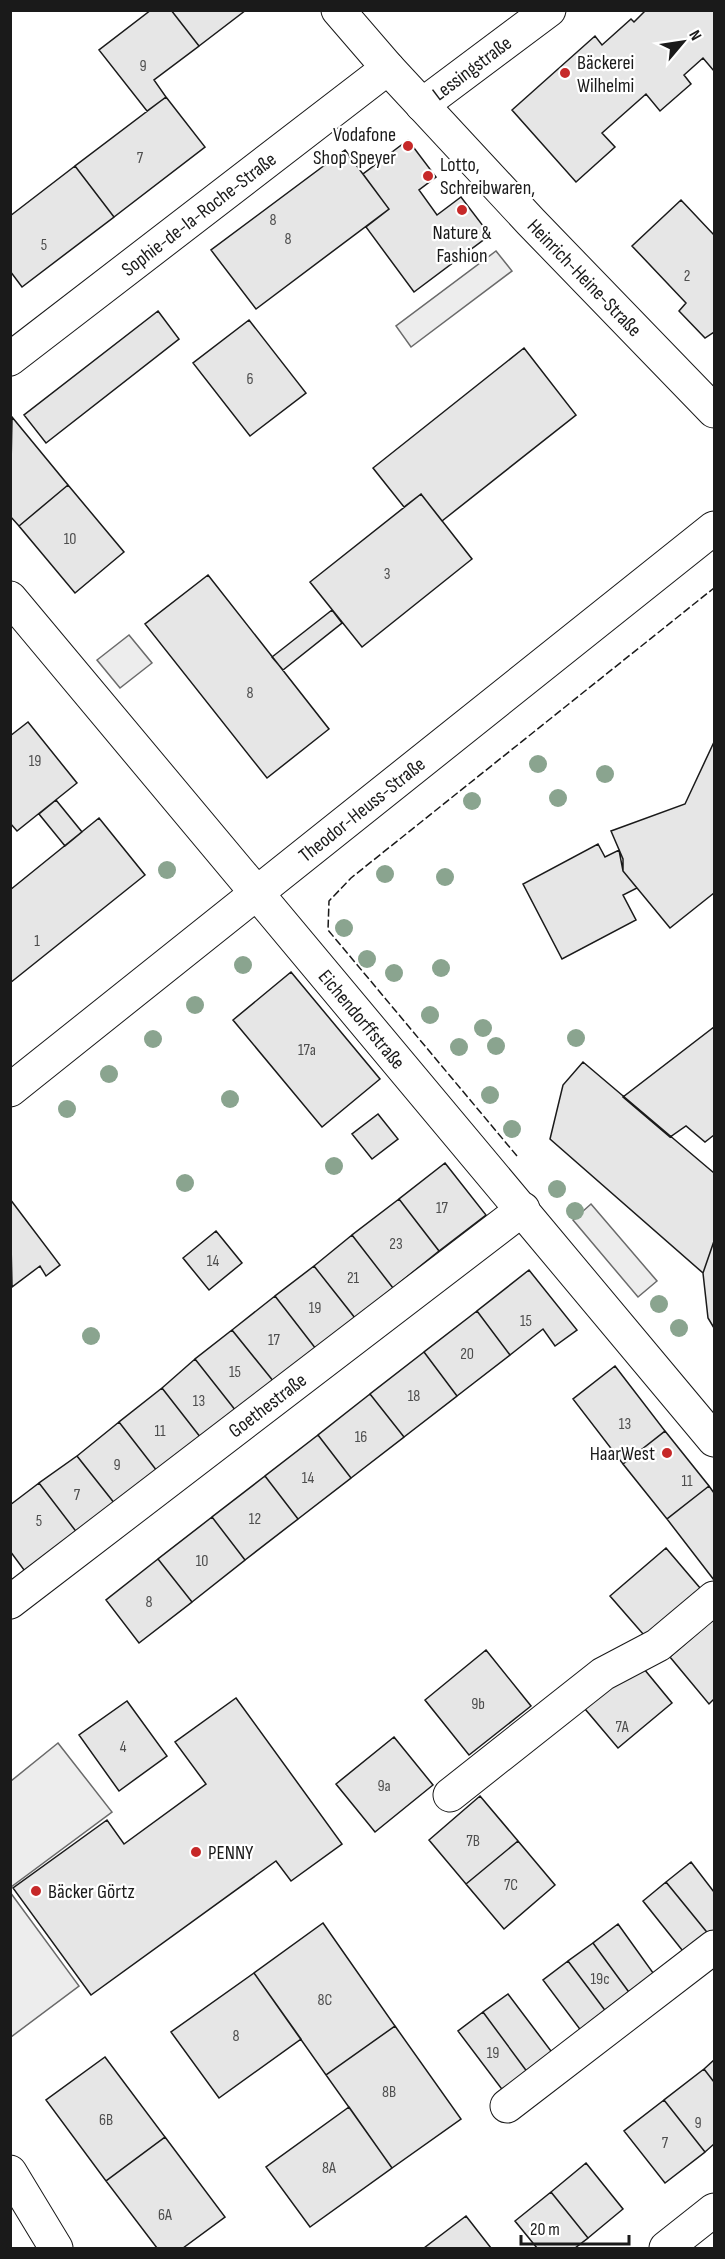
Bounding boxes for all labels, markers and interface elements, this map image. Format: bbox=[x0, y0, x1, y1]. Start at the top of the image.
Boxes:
north arrow bbox=[653, 12, 713, 72]
text: N bbox=[684, 27, 705, 44]
street label: Lessingstraße bbox=[428, 31, 516, 106]
place label: Bäckerei Wilhelmi bbox=[577, 51, 634, 98]
house number: 9 bbox=[139, 57, 147, 76]
marker: Bäckerei Wilhelmi bbox=[558, 66, 572, 80]
place label: Vodafone Shop Speyer bbox=[313, 123, 396, 170]
marker: Vodafone Shop Speyer bbox=[401, 139, 415, 153]
street label: Sophie-de-la-Roche-Straße bbox=[117, 148, 281, 282]
house number: 7 bbox=[137, 149, 144, 168]
place label: Lotto, Schreibwaren, bbox=[440, 153, 535, 200]
marker: Lotto, Schreibwaren, bbox=[421, 169, 435, 183]
marker: Nature & Fashion bbox=[455, 203, 469, 217]
house number: 8 bbox=[269, 211, 277, 230]
street label: Heinrich-Heine-Straße bbox=[522, 215, 646, 342]
place label: Nature & Fashion bbox=[432, 221, 492, 268]
house number: 8 bbox=[284, 230, 292, 249]
house number: 5 bbox=[41, 236, 47, 255]
house number: 2 bbox=[684, 267, 690, 286]
house number: 6 bbox=[246, 370, 254, 389]
house number: 10 bbox=[64, 530, 76, 549]
house number: 3 bbox=[384, 565, 390, 584]
house number: 8 bbox=[246, 684, 254, 703]
house number: 19 bbox=[29, 752, 41, 771]
street label: Theodor-Heuss-Straße bbox=[294, 752, 430, 868]
house number: 1 bbox=[34, 932, 40, 951]
street label: Eichendorffstraße bbox=[313, 965, 410, 1074]
house number: 17a bbox=[298, 1041, 316, 1060]
house number: 17 bbox=[436, 1199, 449, 1218]
house number: 23 bbox=[389, 1235, 403, 1254]
house number: 14 bbox=[207, 1252, 219, 1271]
house number: 21 bbox=[347, 1269, 360, 1288]
house number: 19 bbox=[309, 1299, 321, 1318]
house number: 15 bbox=[520, 1312, 532, 1331]
house number: 17 bbox=[268, 1331, 281, 1350]
house number: 20 bbox=[460, 1345, 474, 1364]
house number: 15 bbox=[229, 1363, 241, 1382]
street label: Goethestraße bbox=[224, 1368, 312, 1443]
house number: 18 bbox=[408, 1387, 420, 1406]
house number: 13 bbox=[193, 1392, 205, 1411]
house number: 13 bbox=[619, 1415, 631, 1434]
house number: 11 bbox=[154, 1422, 166, 1441]
house number: 16 bbox=[355, 1428, 367, 1447]
place label: HaarWest bbox=[590, 1442, 655, 1466]
marker: HaarWest bbox=[660, 1446, 674, 1460]
house number: 9 bbox=[113, 1456, 121, 1475]
house number: 14 bbox=[302, 1469, 314, 1488]
house number: 11 bbox=[681, 1472, 693, 1491]
house number: 7 bbox=[74, 1486, 81, 1505]
house number: 12 bbox=[249, 1510, 261, 1529]
house number: 5 bbox=[36, 1512, 42, 1531]
house number: 10 bbox=[196, 1552, 208, 1571]
house number: 8 bbox=[145, 1593, 153, 1612]
house number: 9b bbox=[471, 1695, 485, 1714]
house number: 7A bbox=[616, 1718, 629, 1737]
house number: 4 bbox=[120, 1738, 127, 1757]
house number: 9a bbox=[377, 1777, 391, 1796]
house number: 7B bbox=[466, 1832, 480, 1851]
place label: PENNY bbox=[208, 1841, 254, 1865]
marker: PENNY bbox=[189, 1845, 203, 1859]
house number: 7C bbox=[504, 1876, 518, 1895]
place label: Bäcker Görtz bbox=[48, 1880, 135, 1904]
marker: Bäcker Görtz bbox=[29, 1884, 43, 1898]
house number: 19c bbox=[590, 1970, 610, 1989]
house number: 8C bbox=[318, 1991, 333, 2010]
house number: 8 bbox=[232, 2027, 240, 2046]
house number: 19 bbox=[487, 2044, 499, 2063]
house number: 8B bbox=[382, 2083, 396, 2102]
house number: 6B bbox=[99, 2111, 113, 2130]
house number: 9 bbox=[694, 2114, 702, 2133]
house number: 7 bbox=[662, 2134, 669, 2153]
house number: 8A bbox=[322, 2159, 336, 2178]
house number: 6A bbox=[158, 2206, 172, 2225]
scale bar bbox=[521, 2208, 629, 2246]
text: 20 m bbox=[530, 2219, 560, 2240]

